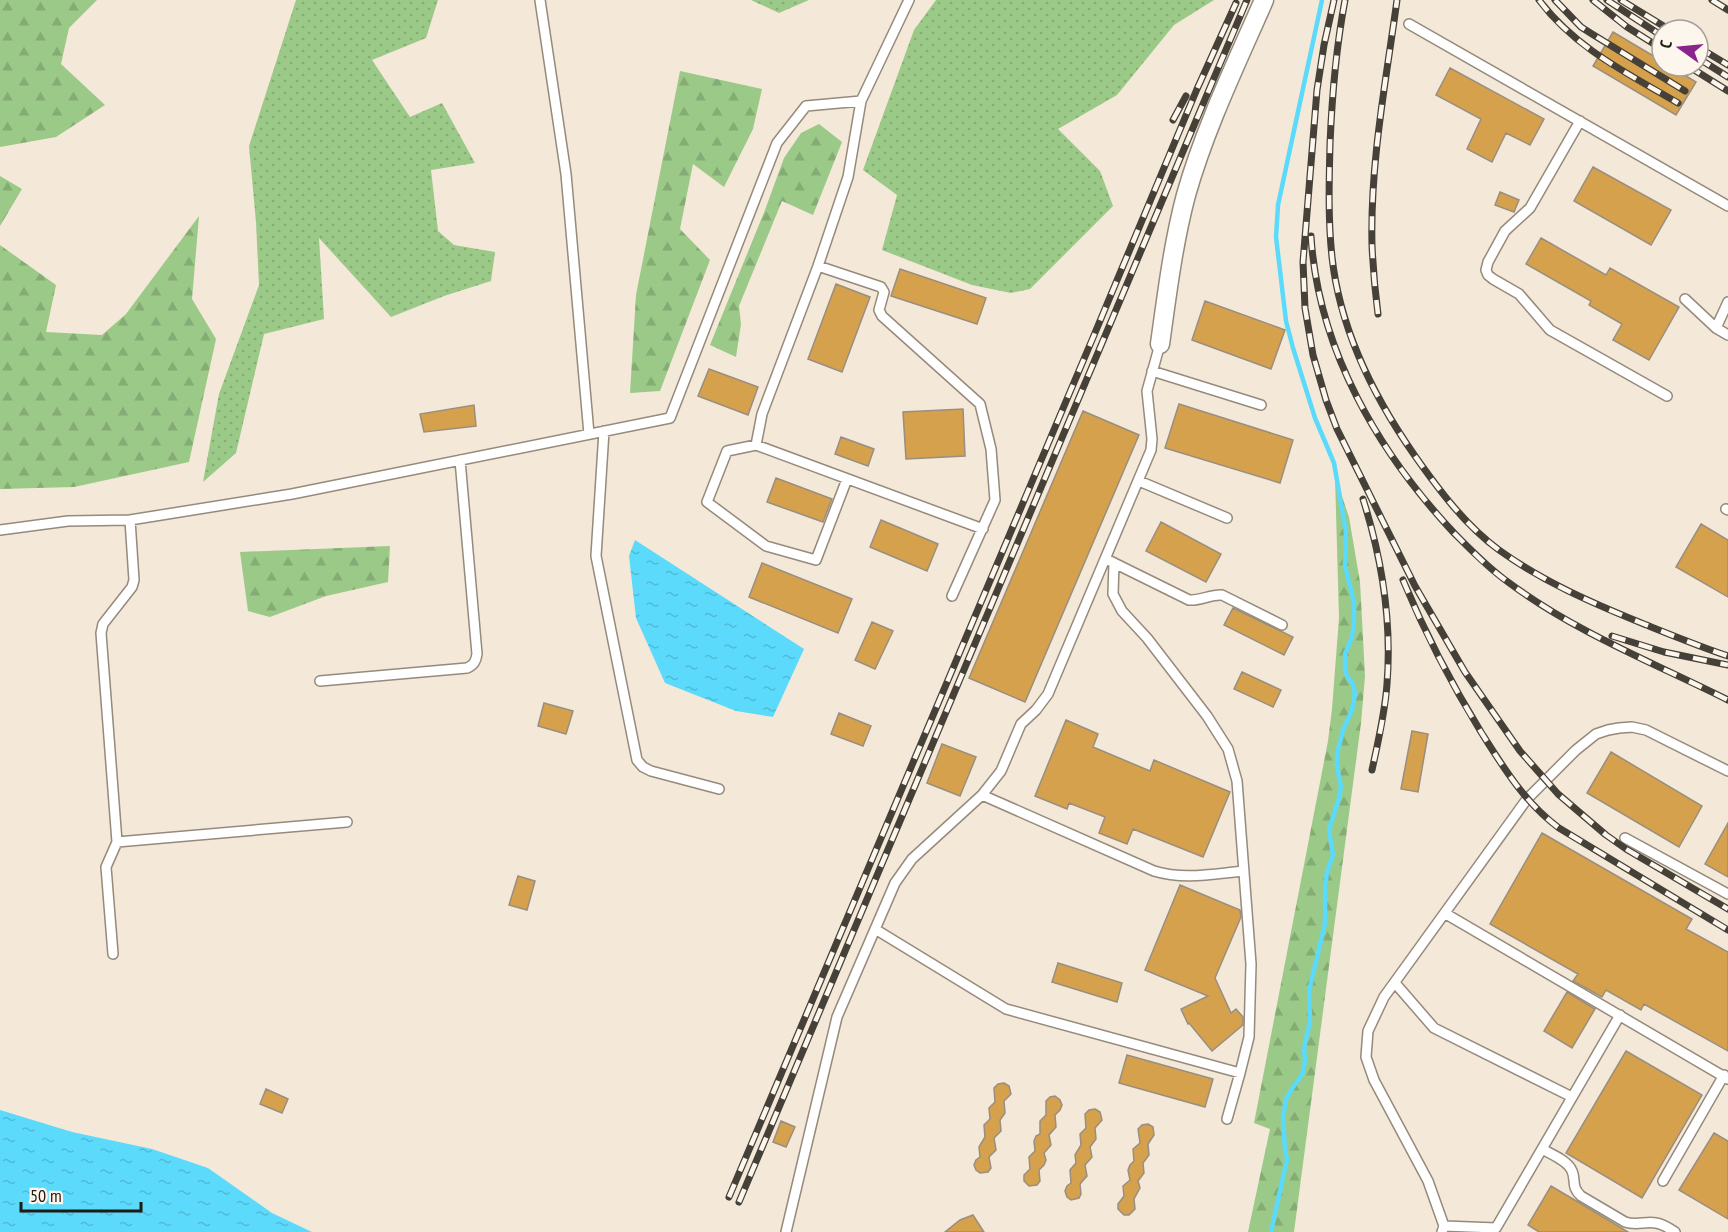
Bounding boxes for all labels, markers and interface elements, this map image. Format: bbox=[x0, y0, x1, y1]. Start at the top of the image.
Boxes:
north arrow bbox=[1650, 18, 1710, 78]
text: С bbox=[1655, 37, 1676, 50]
scale bar bbox=[21, 1175, 141, 1213]
text: 50 m bbox=[30, 1184, 62, 1207]

